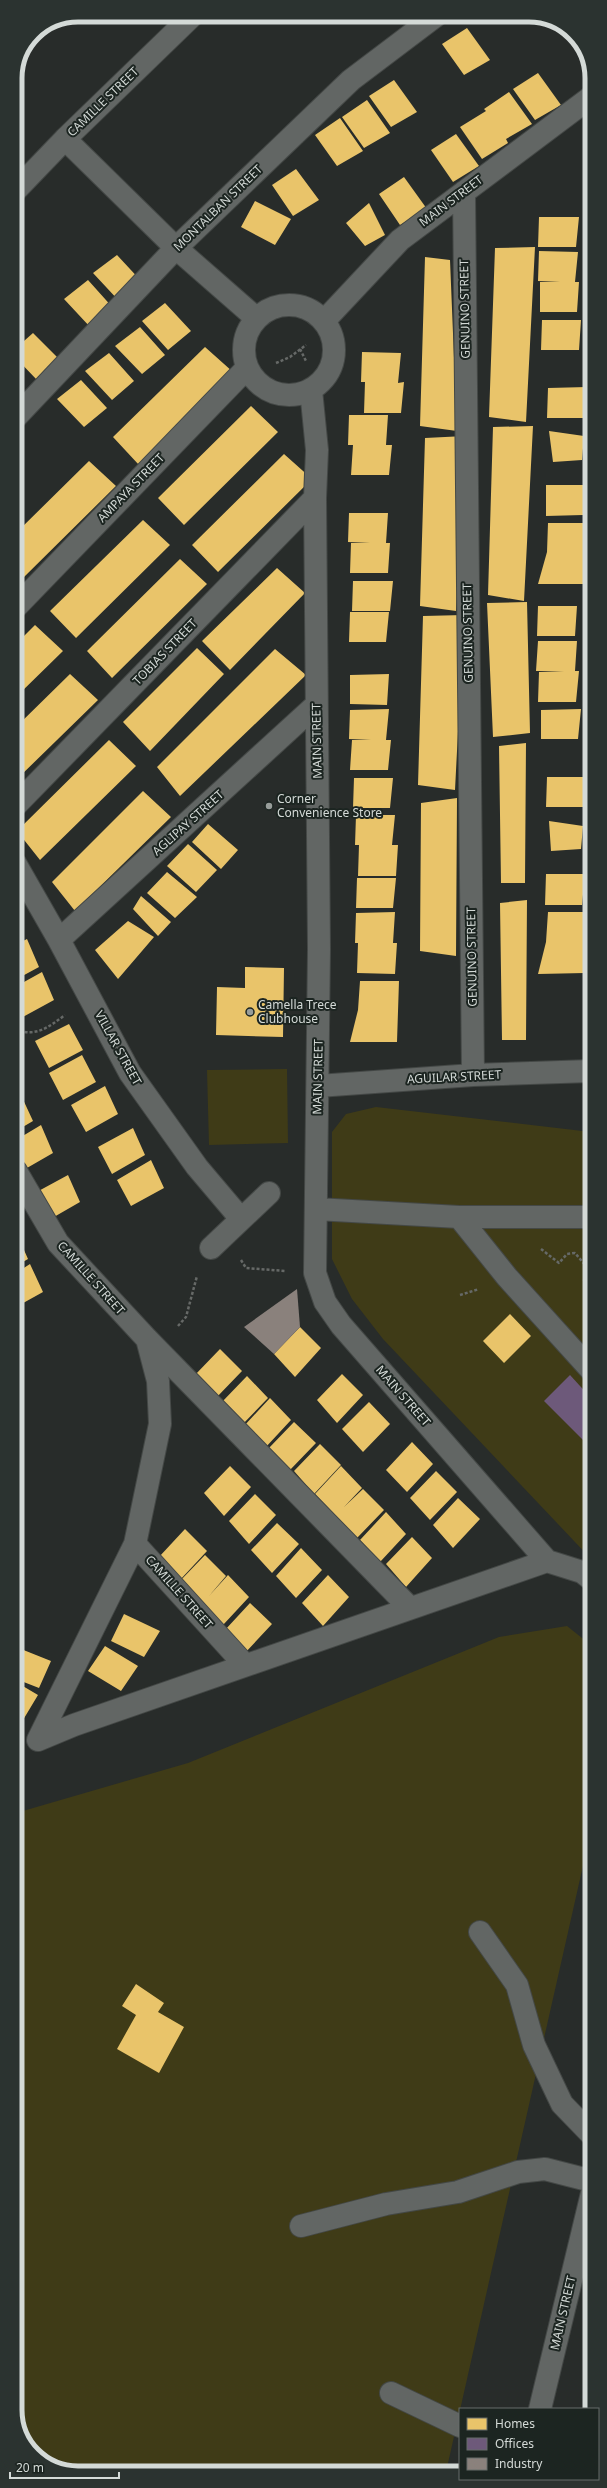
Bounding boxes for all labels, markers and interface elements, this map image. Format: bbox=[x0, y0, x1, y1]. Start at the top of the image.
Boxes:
street label: CAMILLE STREET bbox=[63, 63, 142, 140]
street label: MONTALBAN STREET bbox=[169, 160, 266, 255]
street label: MAIN STREET bbox=[415, 171, 486, 230]
street label: GENUINO STREET bbox=[455, 259, 474, 359]
street label: AMPAYA STREET bbox=[93, 449, 168, 526]
street label: GENUINO STREET bbox=[458, 583, 477, 683]
street label: TOBIAS STREET bbox=[129, 615, 201, 688]
street label: MAIN STREET bbox=[307, 703, 326, 779]
street label: AGLIPAY STREET bbox=[148, 786, 227, 859]
place label: Corner Convenience Store bbox=[277, 790, 382, 821]
marker: Corner Convenience Store bbox=[264, 801, 274, 811]
street label: GENUINO STREET bbox=[462, 907, 481, 1007]
place label: Camella Trece Clubhouse bbox=[258, 996, 337, 1027]
street label: VILLAR STREET bbox=[91, 1007, 146, 1088]
marker: Camella Trece Clubhouse bbox=[245, 1007, 255, 1017]
street label: MAIN STREET bbox=[308, 1039, 327, 1115]
street label: AGUILAR STREET bbox=[406, 1066, 502, 1087]
street label: CAMILLE STREET bbox=[54, 1237, 129, 1318]
street label: MAIN STREET bbox=[372, 1362, 435, 1430]
street label: CAMILLE STREET bbox=[142, 1551, 217, 1632]
street label: MAIN STREET bbox=[546, 2274, 579, 2352]
legend bbox=[459, 2408, 599, 2480]
text: Homes bbox=[495, 2415, 535, 2432]
text: Offices bbox=[495, 2435, 534, 2452]
scale bar bbox=[10, 2454, 119, 2480]
text: Industry bbox=[495, 2455, 543, 2472]
text: 20 m bbox=[16, 2459, 44, 2476]

